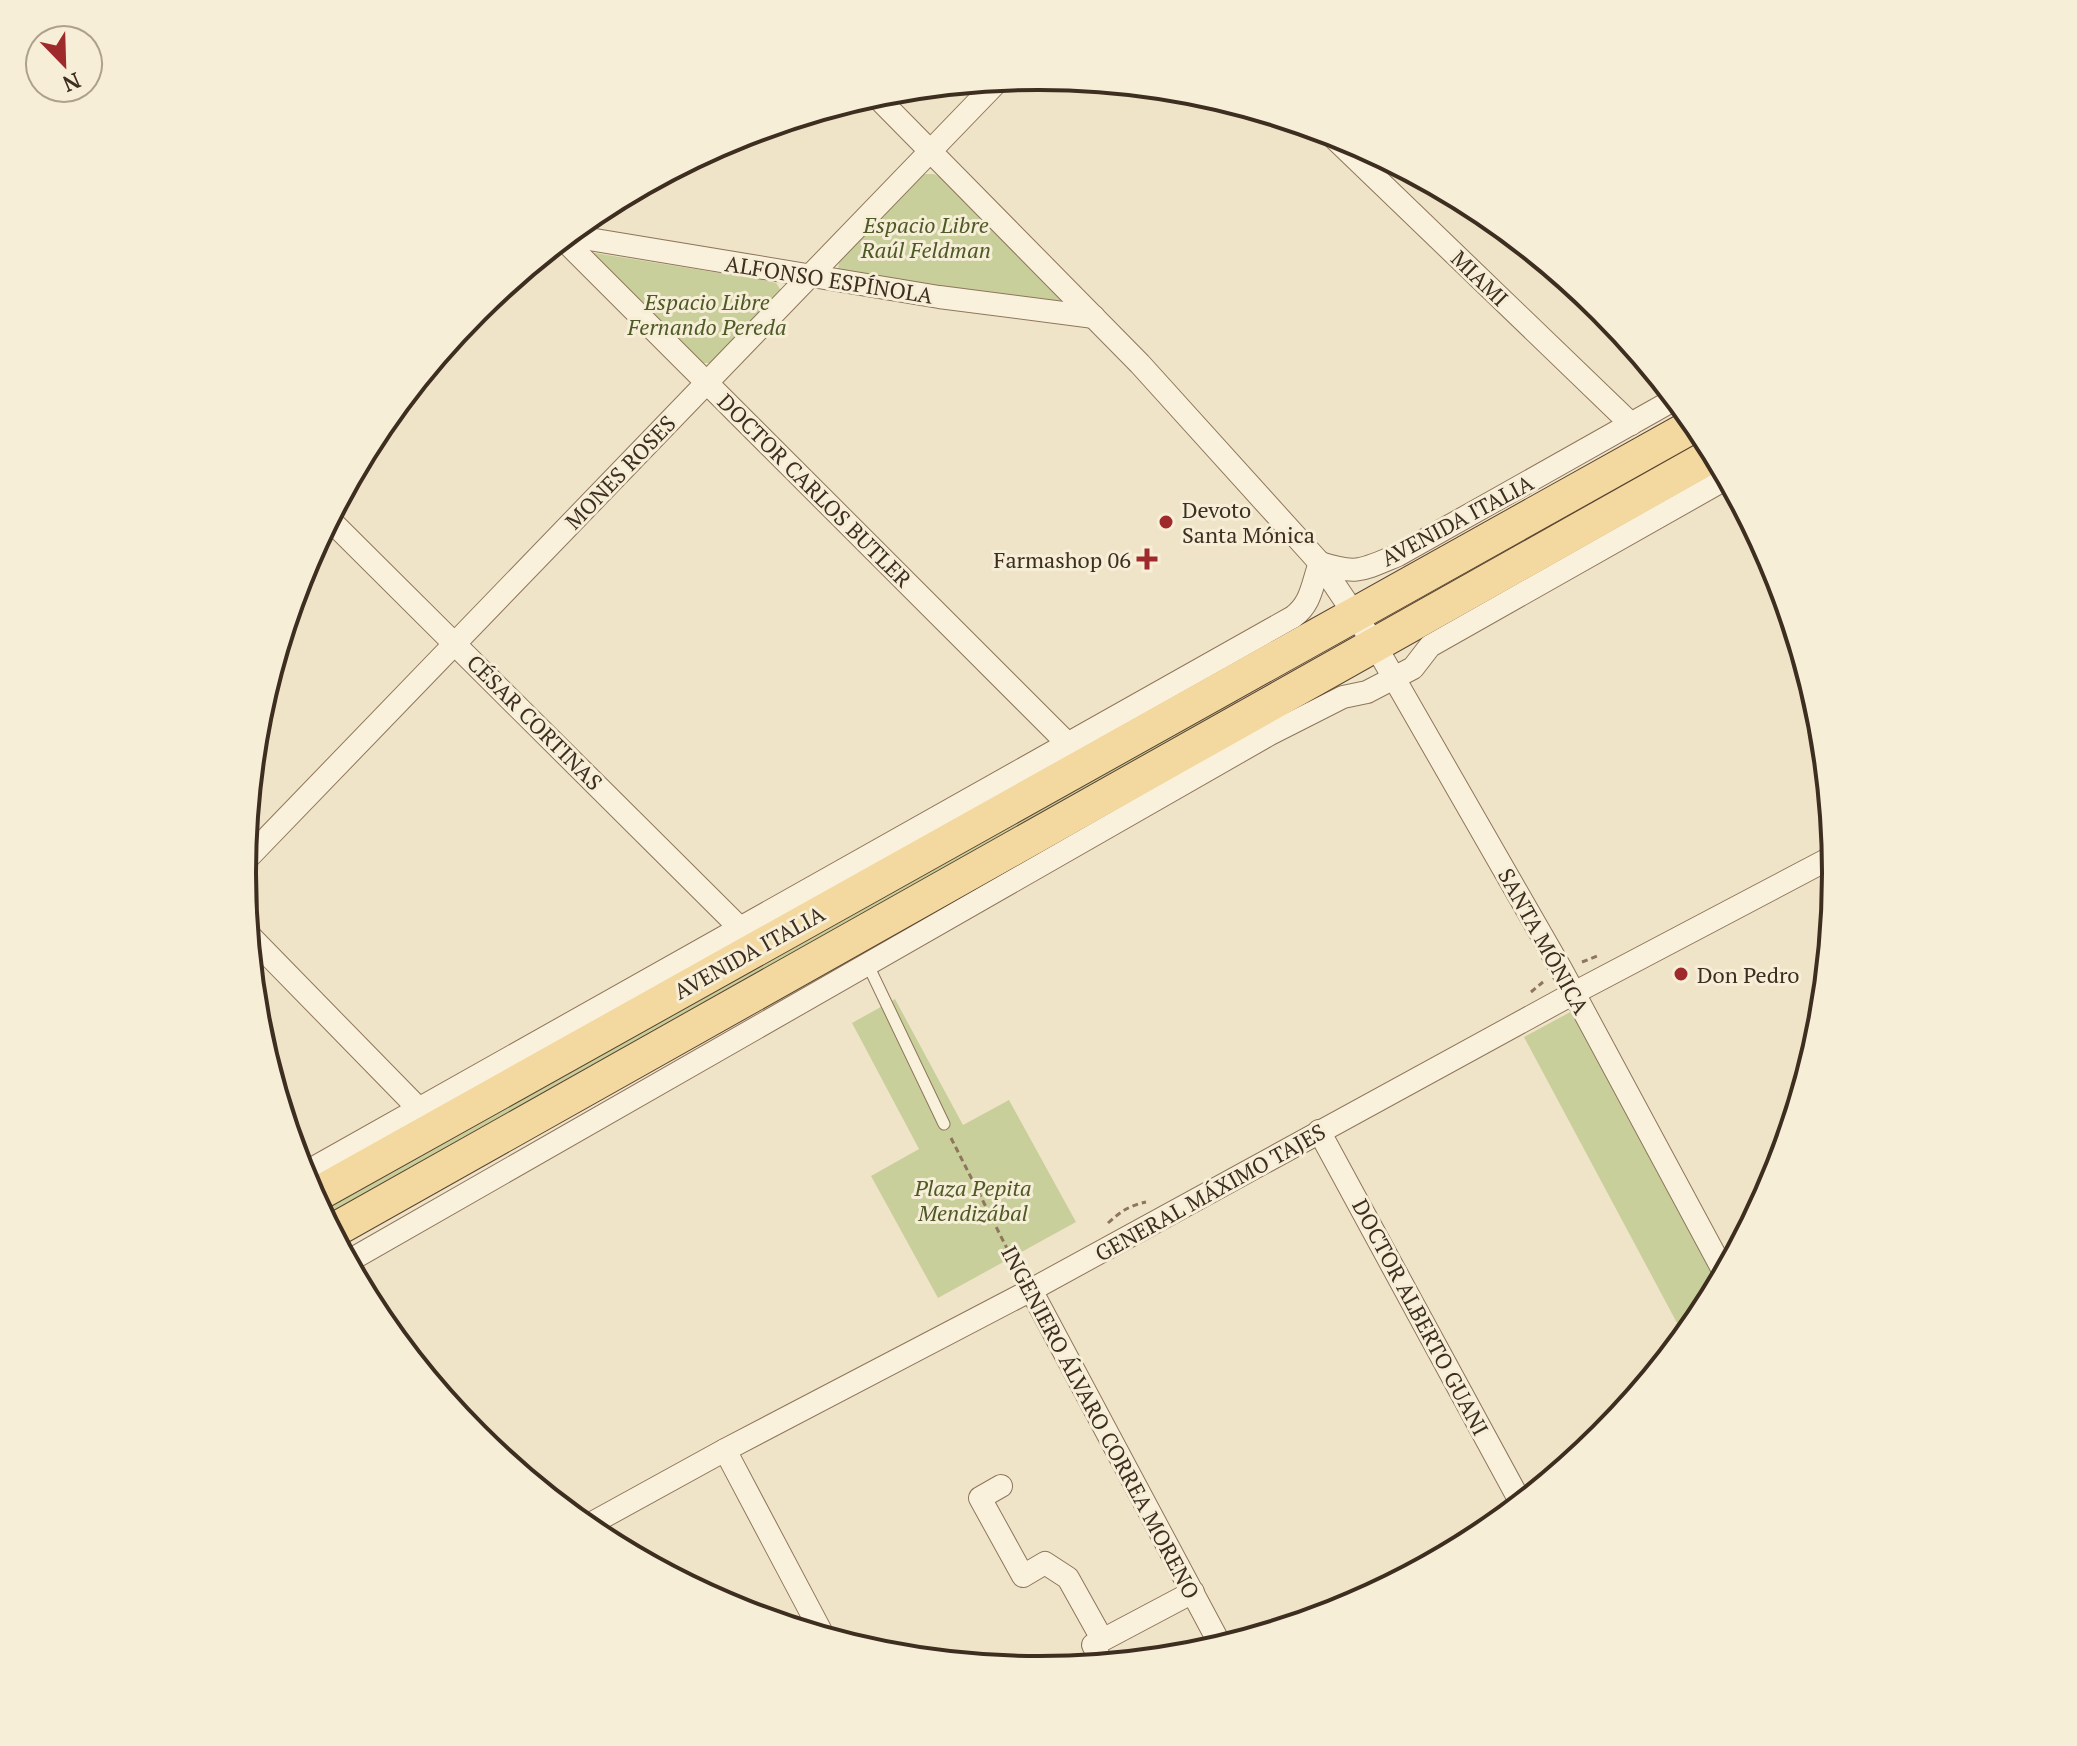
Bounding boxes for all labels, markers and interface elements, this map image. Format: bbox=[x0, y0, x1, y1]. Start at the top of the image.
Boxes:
north arrow bbox=[24, 24, 104, 104]
text: N bbox=[58, 66, 85, 100]
park label: Espacio Libre Raúl Feldman bbox=[860, 210, 991, 264]
street label: MIAMI bbox=[1445, 244, 1515, 312]
street label: ALFONSO ESPÍNOLA bbox=[723, 248, 936, 310]
park label: Espacio Libre Fernando Pereda bbox=[626, 287, 787, 341]
street label: DOCTOR CARLOS BUTLER bbox=[712, 387, 918, 593]
street label: MONES ROSES bbox=[558, 409, 682, 535]
street label: AVENIDA ITALIA bbox=[1376, 467, 1539, 572]
place label: Devoto Santa Mónica bbox=[1182, 495, 1315, 549]
marker: Devoto Santa Mónica bbox=[1157, 513, 1175, 531]
place label: Farmashop 06 bbox=[994, 545, 1131, 574]
marker: Farmashop 06 bbox=[1138, 550, 1156, 568]
street label: CÉSAR CORTINAS bbox=[461, 648, 609, 796]
street label: SANTA MÓNICA bbox=[1492, 863, 1597, 1020]
street label: AVENIDA ITALIA bbox=[668, 898, 830, 1005]
place label: Don Pedro bbox=[1697, 960, 1800, 989]
marker: Don Pedro bbox=[1672, 965, 1690, 983]
street label: GENERAL MÁXIMO TAJES bbox=[1090, 1117, 1330, 1267]
park label: Plaza Pepita Mendizábal bbox=[913, 1173, 1032, 1227]
street label: DOCTOR ALBERTO GUANI bbox=[1346, 1194, 1496, 1440]
street label: INGENIERO ÁLVARO CORREA MORENO bbox=[995, 1240, 1207, 1604]

